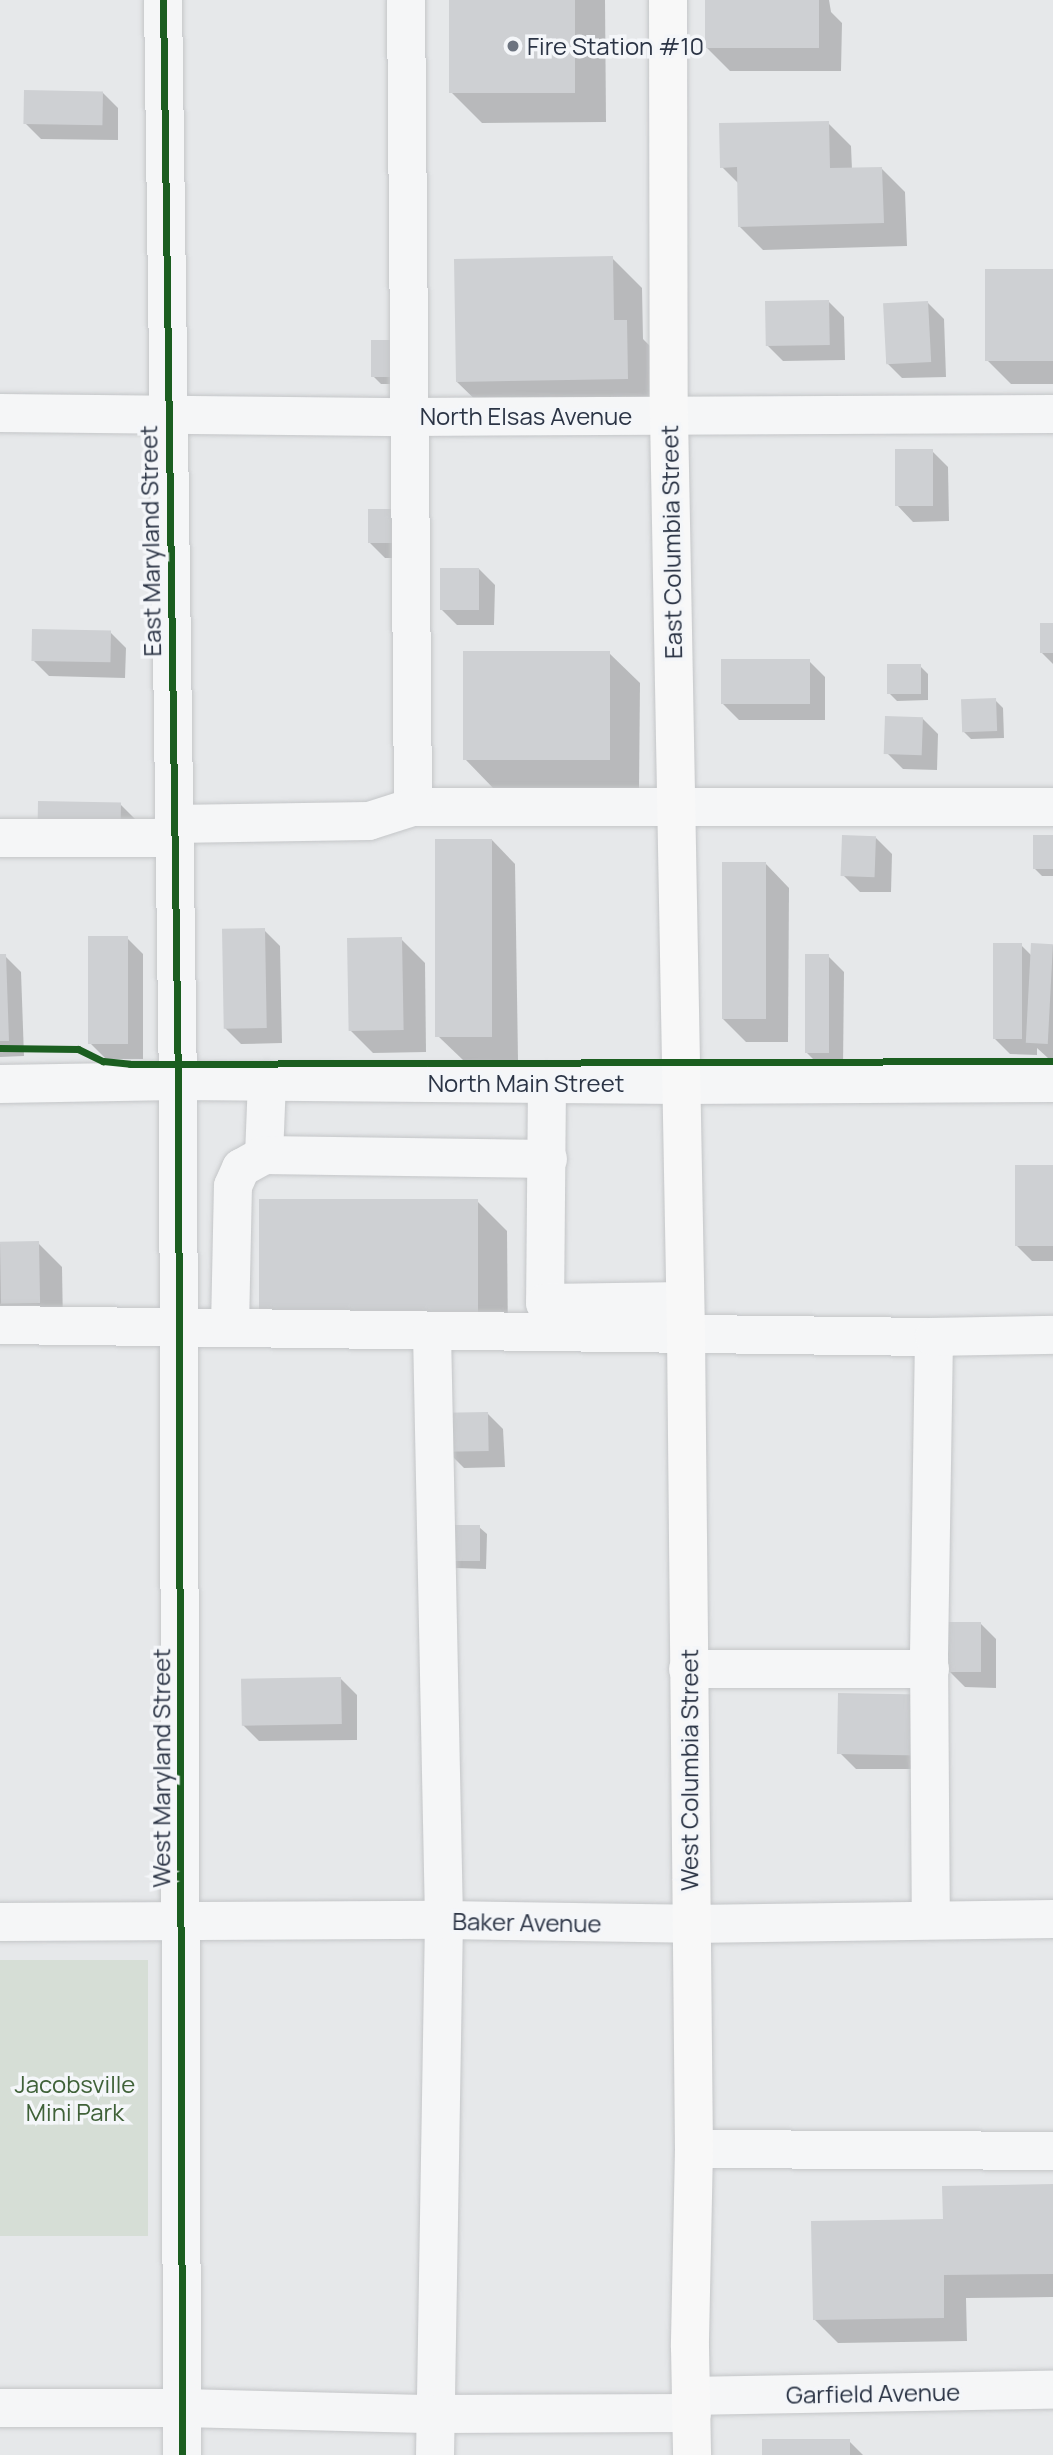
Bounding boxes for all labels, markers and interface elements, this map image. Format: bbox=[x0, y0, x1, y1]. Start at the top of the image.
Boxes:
place label: Fire Station #10 bbox=[527, 32, 704, 60]
marker: Fire Station #10 bbox=[505, 38, 521, 54]
street label: North Elsas Avenue bbox=[420, 402, 632, 430]
street label: East Maryland Street bbox=[134, 425, 166, 657]
street label: East Columbia Street bbox=[655, 425, 687, 659]
street label: North Main Street bbox=[428, 1069, 624, 1097]
street label: West Maryland Street bbox=[147, 1648, 175, 1888]
street label: West Columbia Street bbox=[675, 1649, 703, 1891]
street label: Baker Avenue bbox=[452, 1906, 602, 1938]
park label: Jacobsville Mini Park bbox=[15, 2070, 135, 2126]
street label: Garfield Avenue bbox=[786, 2377, 960, 2409]

